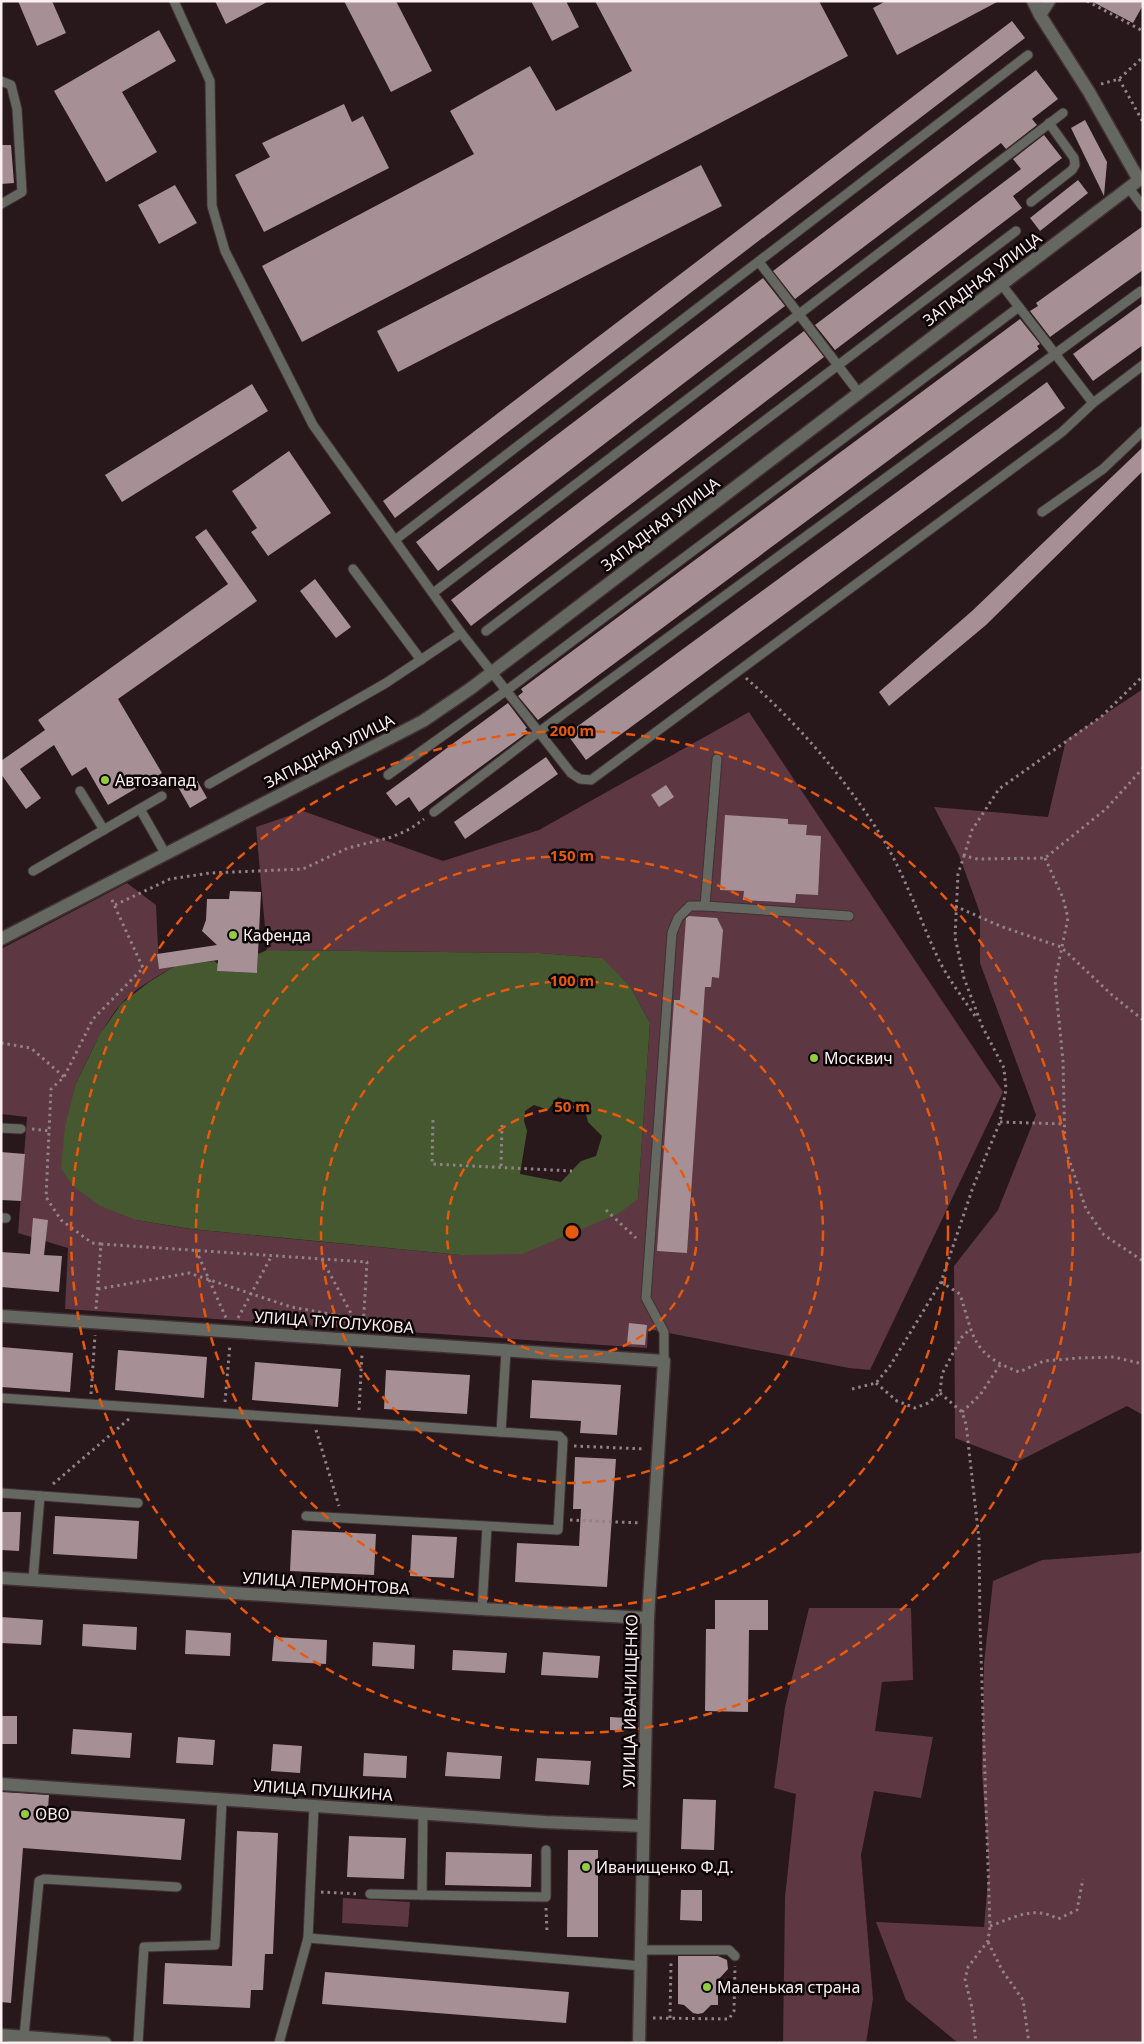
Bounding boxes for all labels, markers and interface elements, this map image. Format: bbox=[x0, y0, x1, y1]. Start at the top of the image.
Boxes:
street label: ЗАПАДНАЯ УЛИЦА bbox=[918, 227, 1046, 331]
street label: ЗАПАДНАЯ УЛИЦА bbox=[596, 472, 724, 576]
street label: ЗАПАДНАЯ УЛИЦА bbox=[260, 708, 399, 793]
text: 200 m bbox=[550, 720, 594, 740]
place label: Автозапад bbox=[115, 769, 196, 791]
marker: Автозапад bbox=[99, 774, 111, 786]
text: 150 m bbox=[550, 845, 594, 865]
place label: Кафенда bbox=[243, 924, 311, 946]
marker: Кафенда bbox=[227, 929, 239, 941]
text: 100 m bbox=[550, 970, 594, 990]
place label: Москвич bbox=[824, 1047, 893, 1069]
marker: Москвич bbox=[808, 1052, 820, 1064]
text: 50 m bbox=[554, 1096, 590, 1116]
centre of rings bbox=[563, 1223, 581, 1241]
street label: УЛИЦА ТУГОЛУКОВА bbox=[253, 1305, 415, 1339]
street label: УЛИЦА ЛЕРМОНТОВА bbox=[242, 1566, 411, 1600]
street label: УЛИЦА ИВАНИЩЕНКО bbox=[617, 1614, 643, 1788]
street label: УЛИЦА ПУШКИНА bbox=[252, 1774, 394, 1806]
place label: ОВО bbox=[35, 1803, 70, 1825]
marker: ОВО bbox=[19, 1808, 31, 1820]
place label: Иванищенко Ф.Д. bbox=[596, 1856, 734, 1878]
marker: Иванищенко Ф.Д. bbox=[580, 1861, 592, 1873]
place label: Маленькая страна bbox=[717, 1976, 860, 1998]
marker: Маленькая страна bbox=[701, 1981, 713, 1993]

